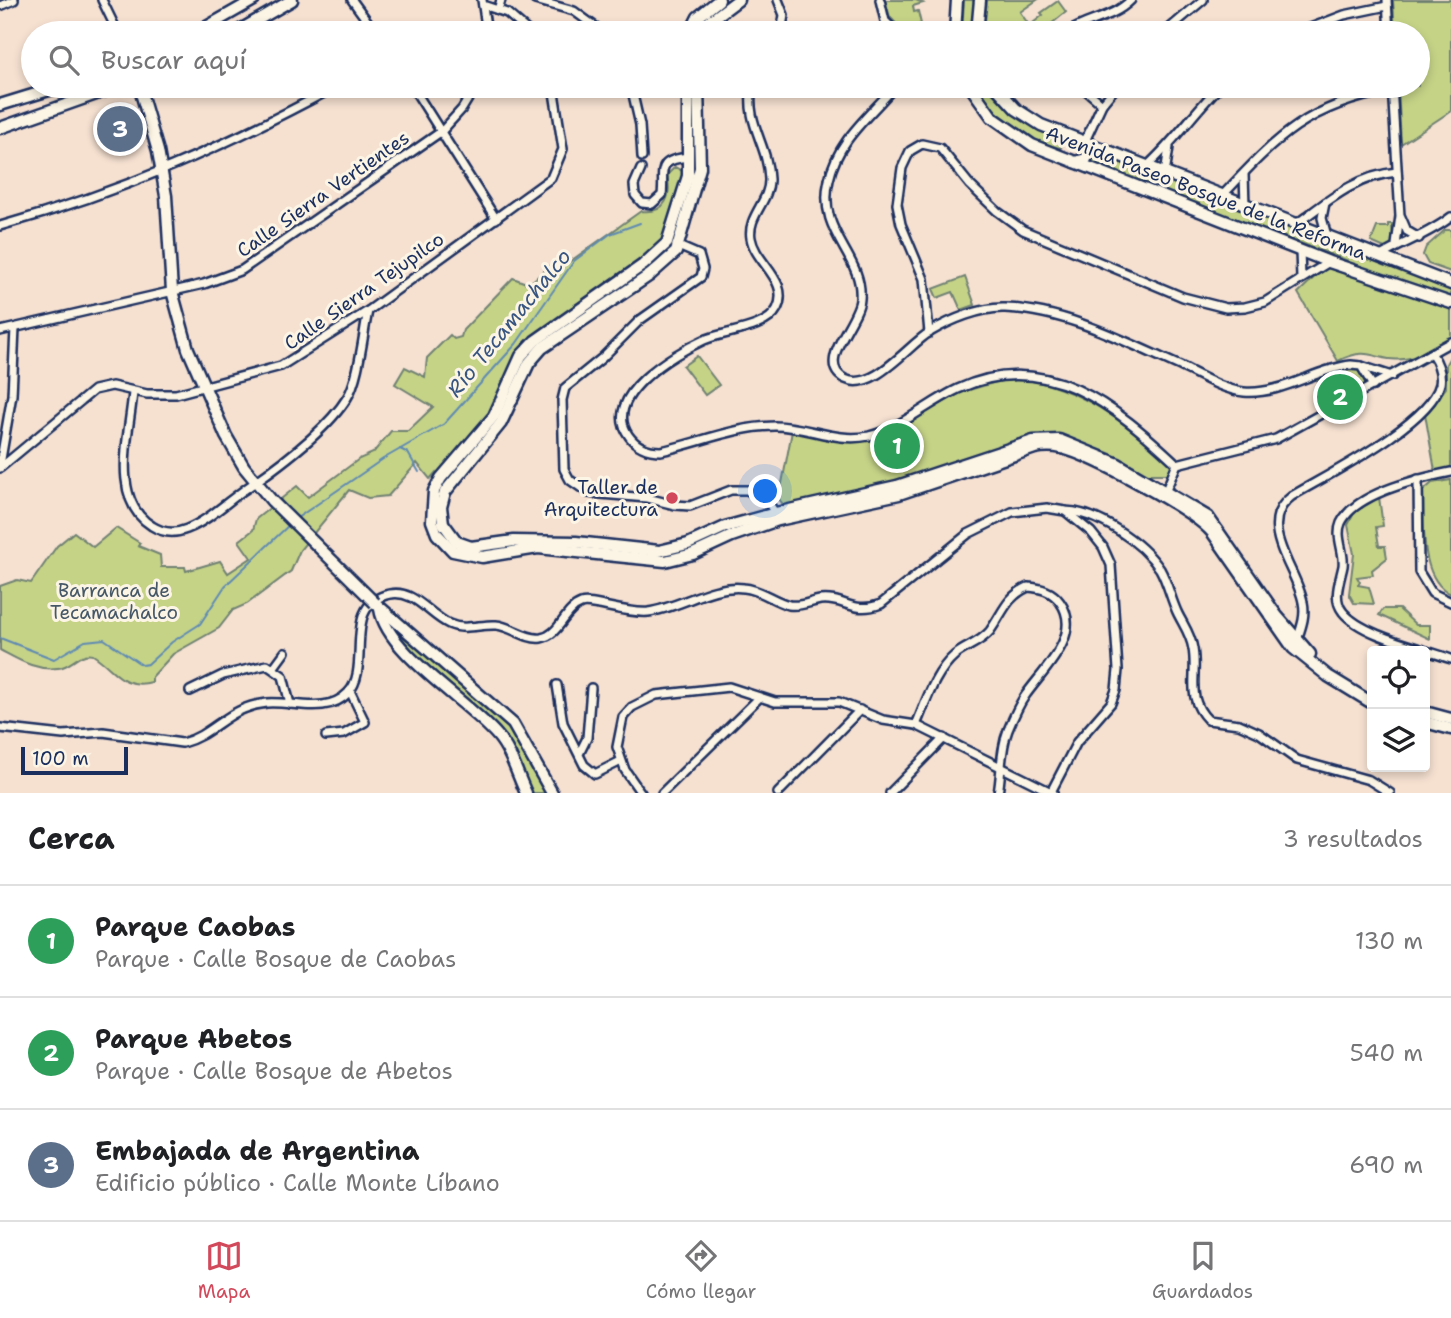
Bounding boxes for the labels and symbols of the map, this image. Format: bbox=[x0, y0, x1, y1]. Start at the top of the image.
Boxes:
pin: 3 bbox=[97, 103, 143, 155]
street label: Avenida Paseo Bosque de la Reforma bbox=[1042, 120, 1370, 266]
street label: Calle Sierra Vertientes bbox=[232, 125, 414, 263]
street label: Calle Sierra Tejupilco bbox=[279, 226, 449, 356]
water label: Río Tecamachalco bbox=[441, 243, 577, 403]
pin: 2 bbox=[1317, 371, 1363, 423]
pin: 1 bbox=[874, 420, 920, 472]
your location bbox=[748, 474, 782, 508]
place label: Taller de Arquitectura bbox=[544, 475, 658, 522]
marker: Taller de Arquitectura bbox=[664, 490, 680, 506]
park label: Barranca de Tecamachalco bbox=[50, 578, 178, 625]
scale bar bbox=[21, 744, 128, 776]

